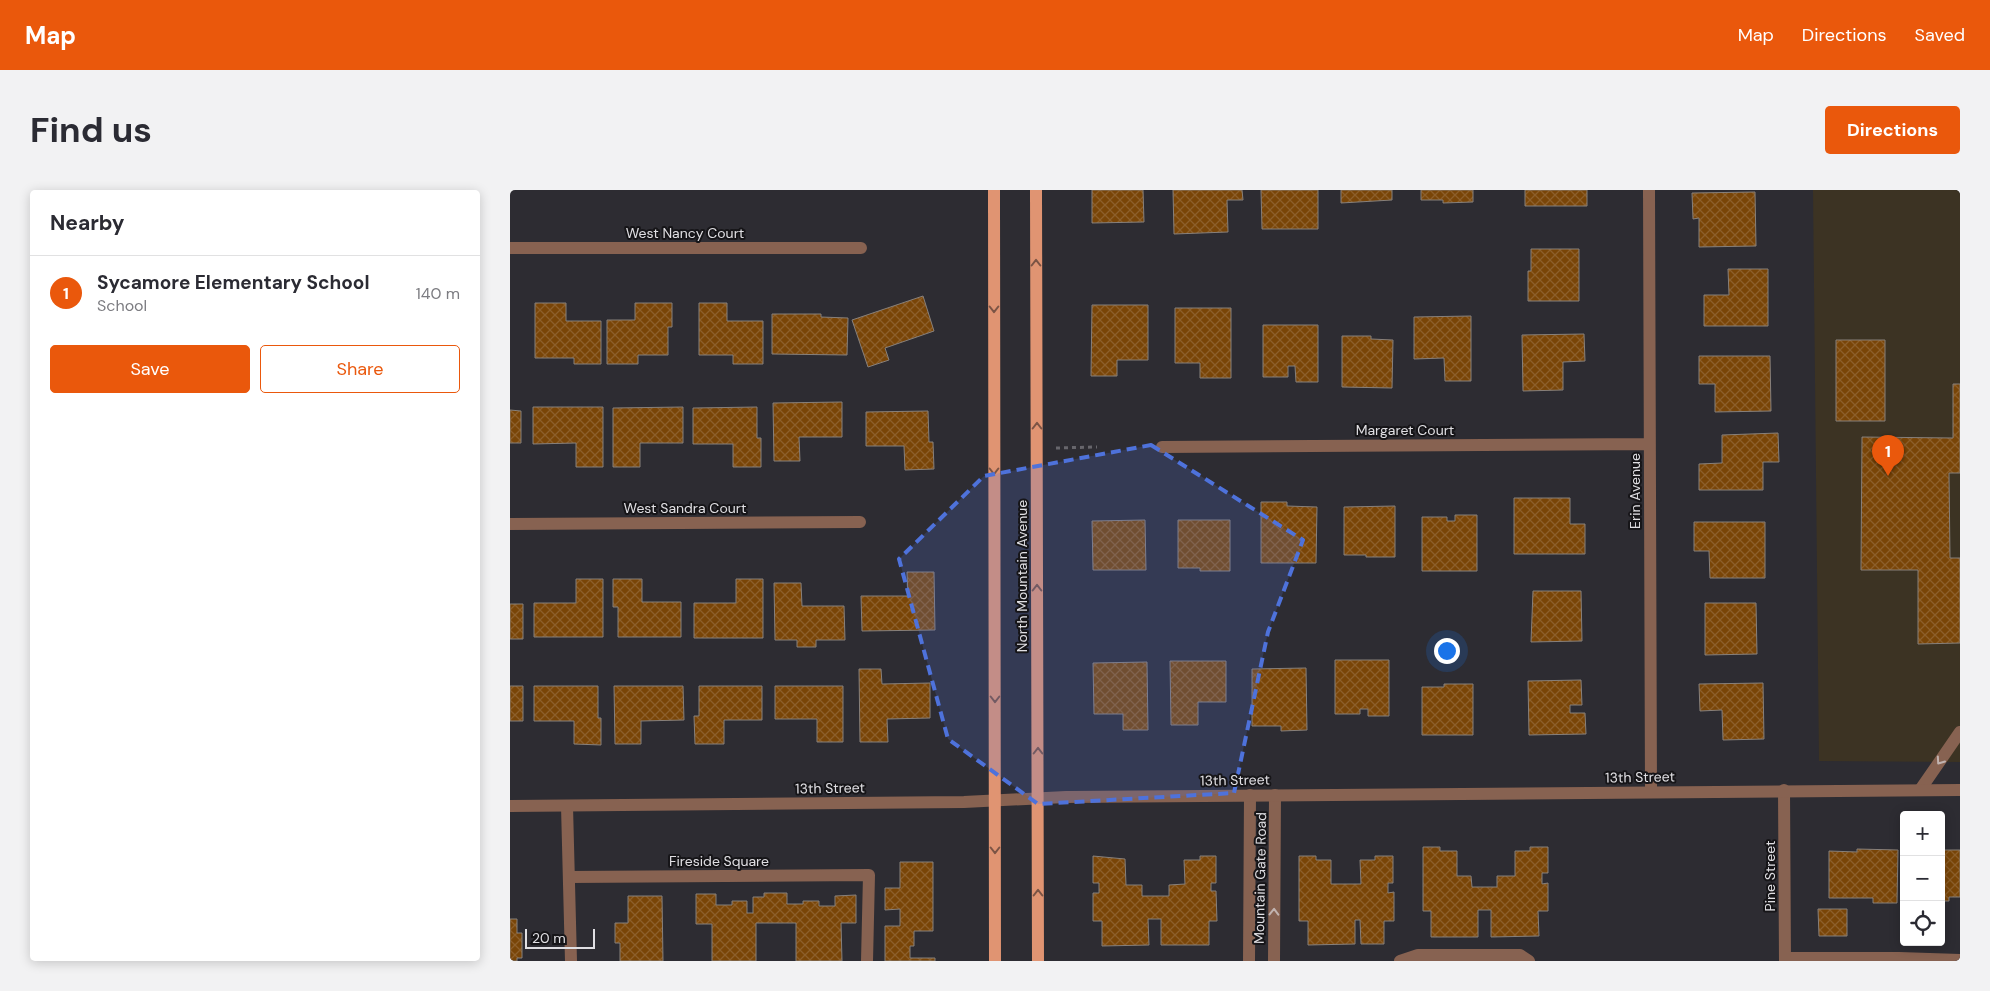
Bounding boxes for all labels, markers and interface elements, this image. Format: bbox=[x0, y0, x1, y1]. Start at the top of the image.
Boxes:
text: Map bbox=[25, 20, 76, 51]
text: Map bbox=[1738, 23, 1774, 47]
text: Directions bbox=[1802, 23, 1887, 47]
text: Saved bbox=[1915, 23, 1965, 47]
button: Directions bbox=[1825, 106, 1960, 154]
text: Find us bbox=[30, 107, 152, 153]
text: Nearby bbox=[50, 209, 124, 237]
street label: West Nancy Court bbox=[626, 224, 744, 242]
one-way arrow bbox=[1031, 259, 1041, 267]
text: Sycamore Elementary School bbox=[97, 270, 370, 295]
text: 1 bbox=[63, 283, 69, 304]
text: 140 m bbox=[416, 283, 460, 304]
text: School bbox=[97, 295, 147, 316]
one-way arrow bbox=[989, 305, 999, 313]
button: Save bbox=[50, 345, 250, 393]
button: Share bbox=[260, 345, 460, 393]
street label: Margaret Court bbox=[1356, 421, 1454, 439]
one-way arrow bbox=[1032, 422, 1042, 430]
pin: 1 bbox=[1872, 435, 1904, 476]
street label: Erin Avenue bbox=[1626, 453, 1644, 529]
one-way arrow bbox=[989, 468, 999, 475]
street label: West Sandra Court bbox=[624, 499, 746, 517]
street label: North Mountain Avenue bbox=[1013, 500, 1031, 652]
one-way arrow bbox=[1032, 584, 1042, 592]
your location bbox=[1434, 638, 1460, 664]
one-way arrow bbox=[990, 696, 1000, 704]
one-way arrow bbox=[1033, 747, 1043, 754]
one-way arrow bbox=[1937, 755, 1946, 765]
street label: 13th Street bbox=[1605, 767, 1675, 787]
street label: 13th Street bbox=[1200, 770, 1270, 790]
street label: 13th Street bbox=[795, 778, 865, 798]
map controls bbox=[1900, 811, 1945, 946]
button: + bbox=[1900, 811, 1945, 856]
street label: Mountain Gate Road bbox=[1250, 812, 1270, 944]
street label: Pine Street bbox=[1761, 841, 1779, 911]
one-way arrow bbox=[990, 847, 1000, 855]
street label: Fireside Square bbox=[669, 852, 769, 870]
button: − bbox=[1900, 856, 1945, 901]
one-way arrow bbox=[1033, 889, 1043, 896]
button: locate bbox=[1900, 901, 1945, 946]
one-way arrow bbox=[1269, 908, 1280, 916]
scale bar bbox=[525, 926, 595, 949]
text: 20 m bbox=[532, 929, 566, 947]

